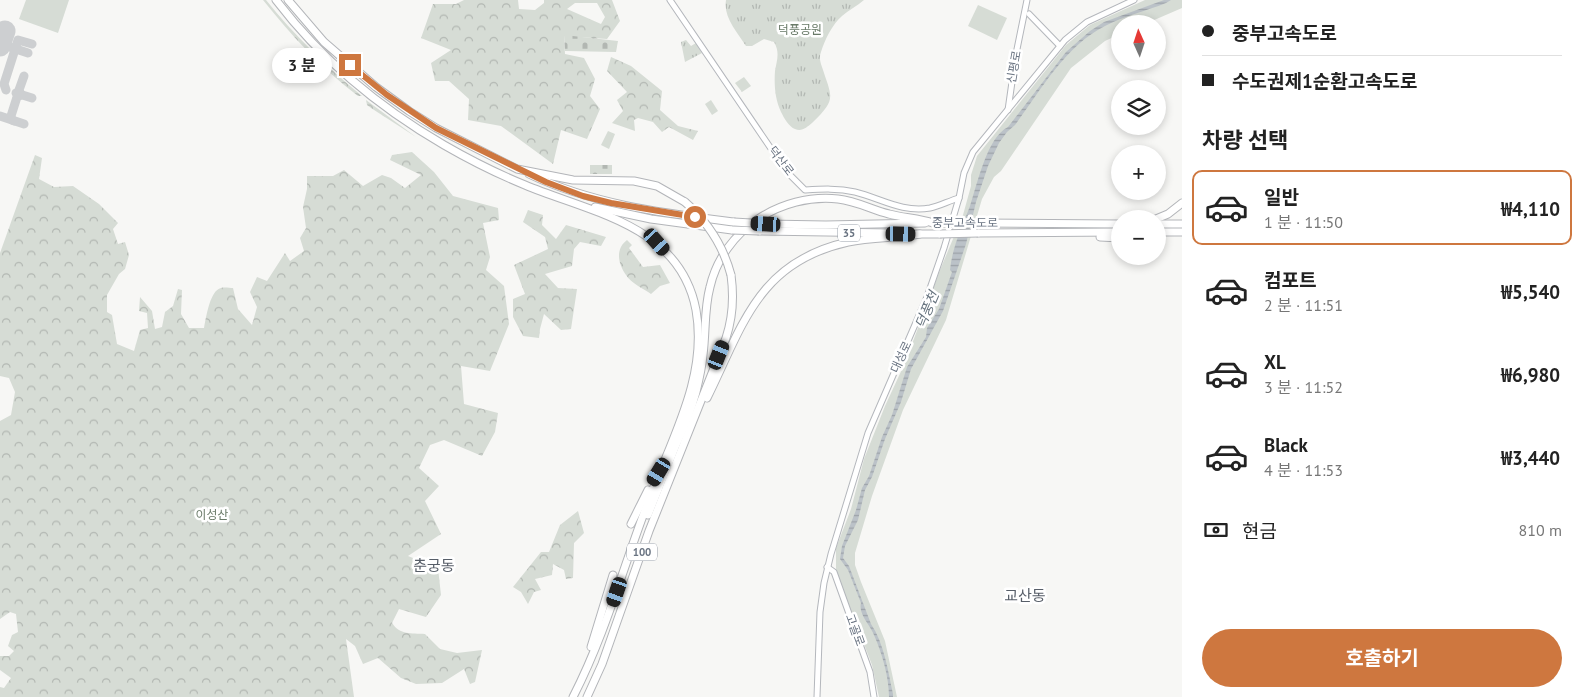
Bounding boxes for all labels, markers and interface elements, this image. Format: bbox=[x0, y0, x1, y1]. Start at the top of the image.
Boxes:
north arrow bbox=[1111, 15, 1166, 70]
map controls bbox=[1111, 15, 1166, 265]
text: 중부고속도로 bbox=[1232, 21, 1337, 45]
park label: 덕풍공원 bbox=[778, 22, 822, 37]
callout: 3 분 bbox=[272, 48, 332, 82]
street label: 신평로 bbox=[1003, 49, 1024, 85]
route end bbox=[339, 54, 361, 76]
text: 3 분 bbox=[288, 55, 316, 75]
text: 수도권제1순환고속도로 bbox=[1232, 69, 1418, 93]
button: layers bbox=[1111, 80, 1166, 135]
text: 차량 선택 bbox=[1202, 126, 1289, 154]
street label: 덕산로 bbox=[765, 143, 797, 178]
button: + bbox=[1111, 145, 1166, 200]
icon: car bbox=[1204, 185, 1249, 230]
text: 일반 bbox=[1264, 185, 1299, 209]
text: ₩4,110 bbox=[1501, 197, 1560, 221]
route start bbox=[684, 206, 706, 228]
button: − bbox=[1111, 210, 1166, 265]
text: 1 분 · 11:50 bbox=[1264, 212, 1343, 232]
street label: 중부고속도로 bbox=[932, 215, 998, 230]
car bbox=[750, 216, 781, 232]
road number: 35 bbox=[838, 224, 860, 242]
car bbox=[641, 226, 672, 258]
car bbox=[885, 226, 916, 242]
icon: car bbox=[1204, 268, 1249, 313]
text: 컴포트 bbox=[1264, 268, 1316, 292]
text: ₩5,540 bbox=[1501, 280, 1560, 304]
water label: 덕풍천 bbox=[911, 288, 943, 331]
text: 2 분 · 11:51 bbox=[1264, 295, 1343, 315]
car bbox=[706, 338, 731, 372]
street label: 대성로 bbox=[887, 339, 914, 375]
text: XL bbox=[1264, 350, 1286, 374]
icon: car bbox=[1204, 351, 1249, 396]
text: ₩6,980 bbox=[1501, 363, 1560, 387]
text: 3 분 · 11:52 bbox=[1264, 377, 1343, 397]
text: Black bbox=[1264, 433, 1308, 457]
icon: car bbox=[1204, 434, 1249, 479]
text: ₩3,440 bbox=[1501, 446, 1560, 470]
car bbox=[644, 455, 673, 489]
text: 4 분 · 11:53 bbox=[1264, 460, 1343, 480]
park label: 이성산 bbox=[195, 507, 229, 522]
icon: cash bbox=[1202, 516, 1230, 544]
text: 현금 bbox=[1242, 519, 1277, 543]
text: 810 m bbox=[1519, 520, 1562, 540]
road number: 100 bbox=[627, 544, 657, 560]
district label: 춘궁동 bbox=[413, 556, 455, 575]
car bbox=[605, 575, 628, 609]
district label: 교산동 bbox=[1004, 586, 1046, 605]
street label: 고골로 bbox=[843, 612, 868, 648]
button: 호출하기 bbox=[1202, 629, 1562, 687]

